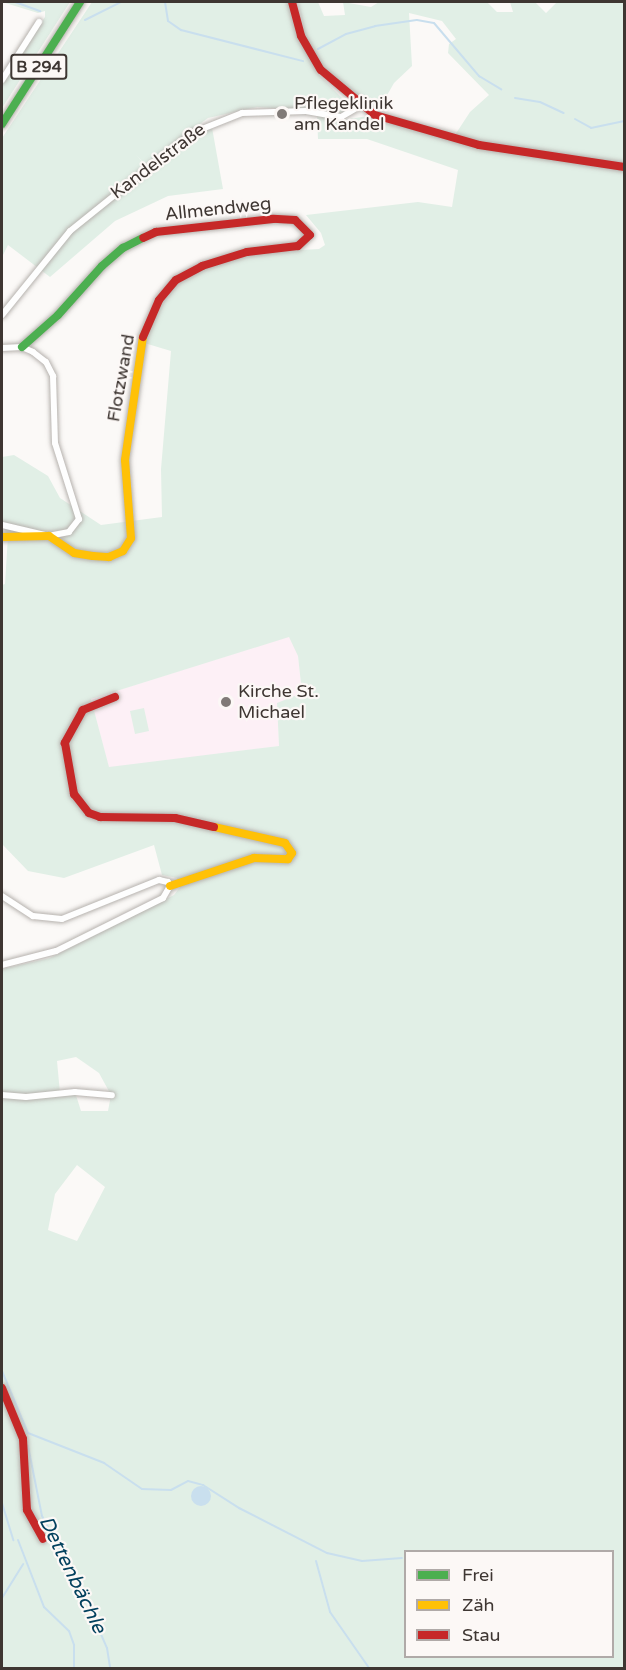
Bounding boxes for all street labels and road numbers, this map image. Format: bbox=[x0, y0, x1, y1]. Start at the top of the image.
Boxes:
road number: B 294 bbox=[9, 54, 69, 80]
street label: Kandelstraße bbox=[106, 118, 210, 204]
street label: Allmendweg bbox=[164, 193, 272, 225]
street label: Flotzwand bbox=[103, 332, 139, 424]

